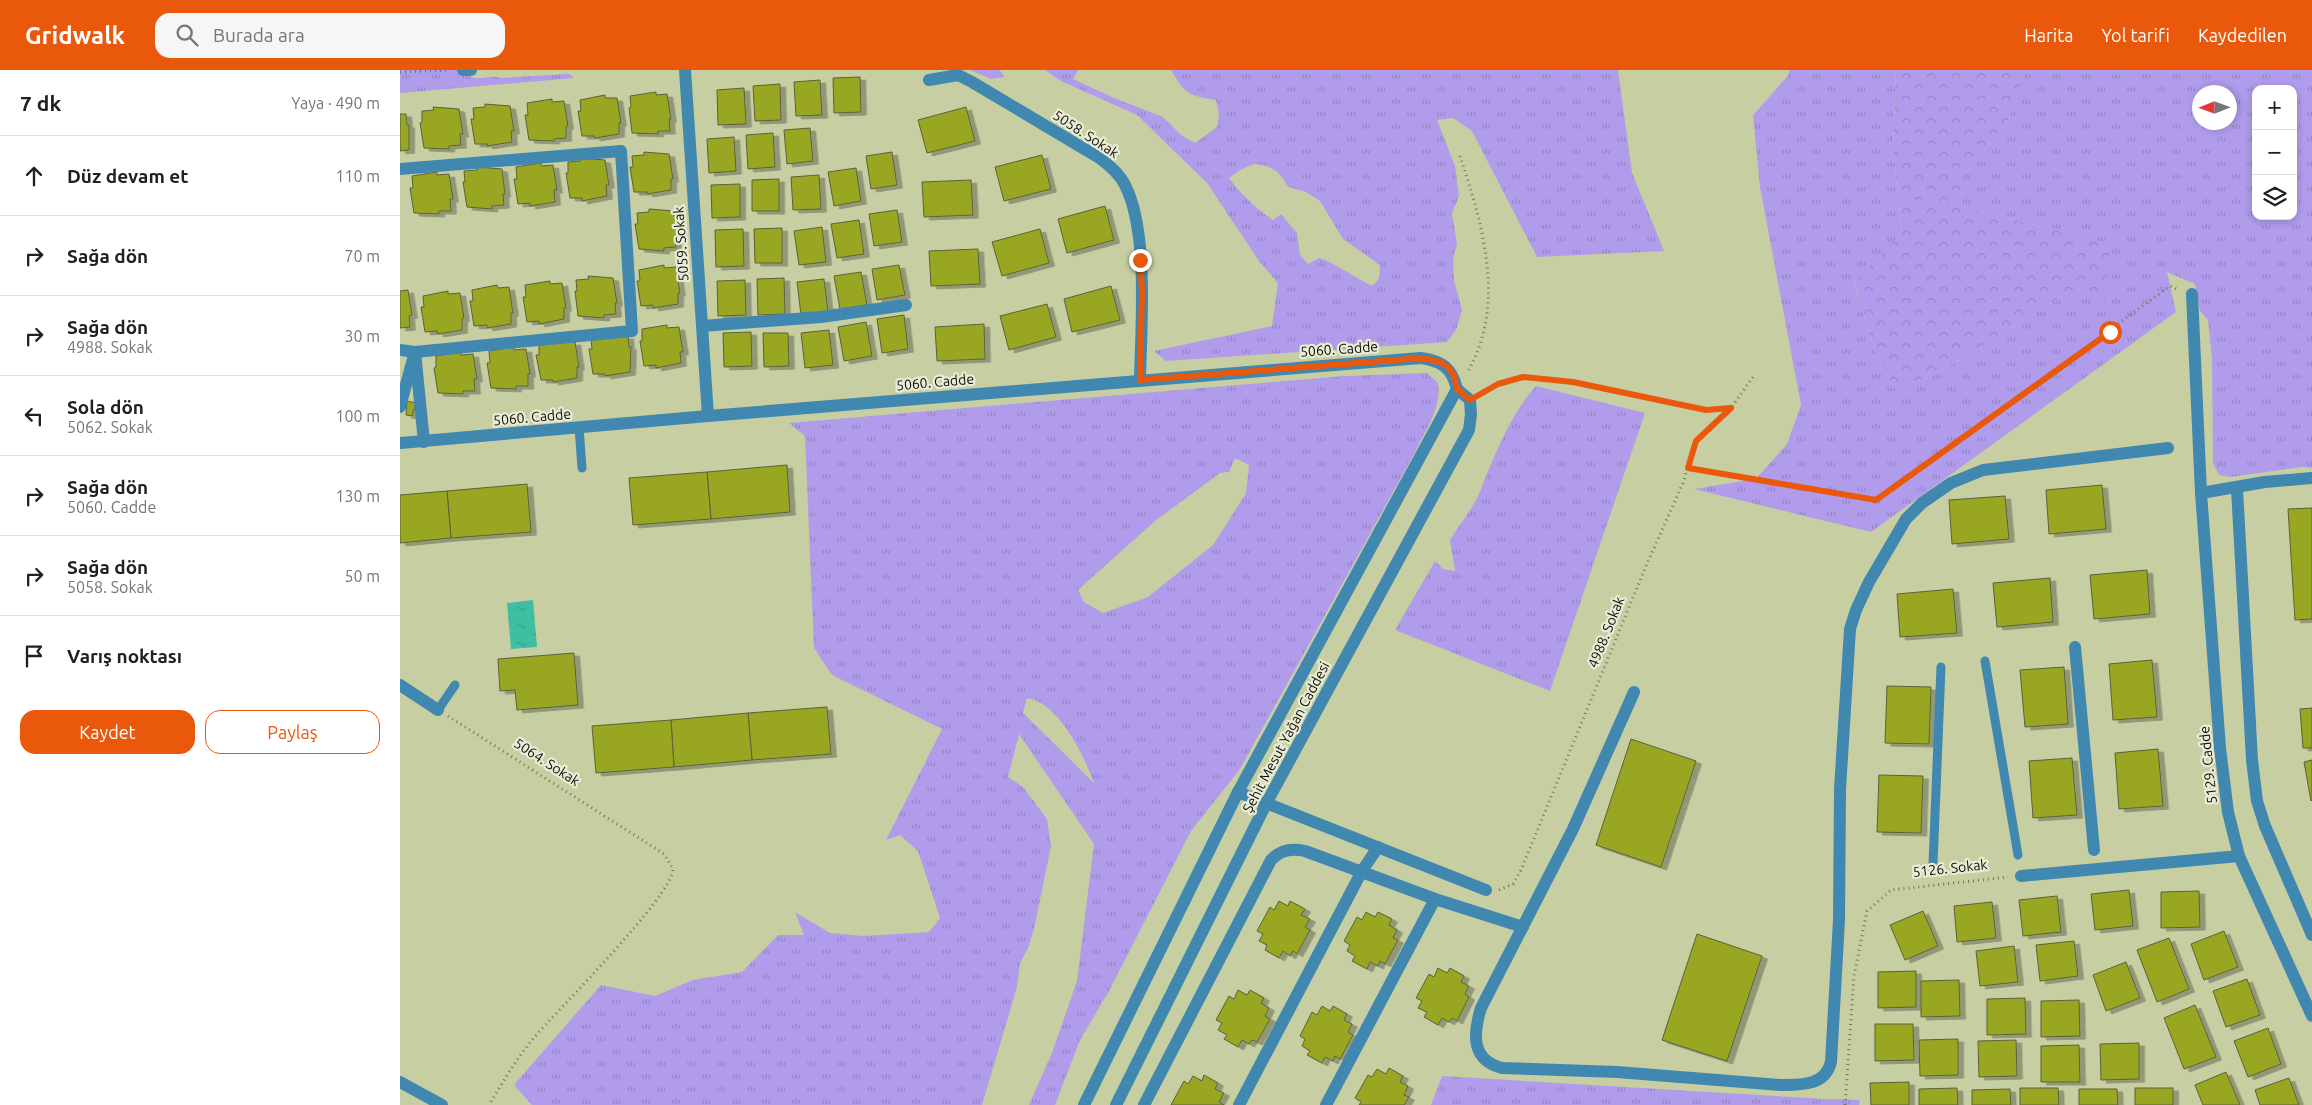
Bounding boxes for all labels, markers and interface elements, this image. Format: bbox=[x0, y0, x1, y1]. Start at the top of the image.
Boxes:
search box bbox=[155, 13, 505, 58]
icon: search bbox=[173, 21, 201, 49]
text: Gridwalk bbox=[25, 22, 125, 49]
text: Burada ara bbox=[213, 24, 305, 46]
text: Harita bbox=[2024, 25, 2073, 45]
text: Yol tarifi bbox=[2101, 25, 2170, 45]
text: Kaydedilen bbox=[2198, 25, 2287, 45]
north arrow bbox=[2192, 85, 2237, 130]
map controls bbox=[2252, 85, 2297, 220]
button: + bbox=[2252, 85, 2297, 130]
text: 7 dk bbox=[20, 91, 61, 115]
text: Yaya · 490 m bbox=[291, 94, 380, 112]
street label: 5058. Sokak bbox=[1050, 107, 1122, 161]
button: − bbox=[2252, 130, 2297, 175]
icon: ahead bbox=[20, 162, 48, 190]
text: Düz devam et bbox=[67, 165, 188, 187]
text: 110 m bbox=[335, 167, 380, 185]
button: layers bbox=[2252, 175, 2297, 220]
street label: 5059. Sokak bbox=[670, 206, 692, 282]
icon: right bbox=[20, 242, 48, 270]
text: Sağa dön bbox=[67, 245, 148, 267]
text: 70 m bbox=[344, 247, 380, 265]
route end bbox=[1129, 249, 1152, 272]
text: Sağa dön bbox=[67, 316, 148, 338]
route start bbox=[2099, 321, 2122, 344]
icon: right bbox=[20, 322, 48, 350]
text: 30 m bbox=[344, 327, 380, 345]
text: 4988. Sokak bbox=[67, 338, 153, 356]
street label: 5060. Cadde bbox=[1299, 338, 1379, 360]
street label: 5060. Cadde bbox=[895, 371, 975, 393]
text: Sola dön bbox=[67, 396, 144, 418]
icon: left bbox=[20, 402, 48, 430]
street label: 5060. Cadde bbox=[492, 406, 572, 428]
text: 100 m bbox=[335, 407, 380, 425]
text: 5062. Sokak bbox=[67, 418, 153, 436]
text: Sağa dön bbox=[67, 476, 148, 498]
icon: right bbox=[20, 482, 48, 510]
text: 130 m bbox=[335, 487, 380, 505]
text: 5060. Cadde bbox=[67, 498, 156, 516]
text: Sağa dön bbox=[67, 556, 148, 578]
icon: right bbox=[20, 562, 48, 590]
text: 50 m bbox=[344, 567, 380, 585]
text: 5058. Sokak bbox=[67, 578, 153, 596]
street label: 4988. Sokak bbox=[1585, 594, 1627, 670]
icon: arrive bbox=[20, 642, 48, 670]
text: Varış noktası bbox=[67, 645, 182, 667]
street label: Şehit Mesut Yağan Caddesi bbox=[1239, 659, 1333, 815]
button: Kaydet bbox=[20, 710, 195, 754]
button: Paylaş bbox=[205, 710, 380, 754]
street label: 5129. Cadde bbox=[2196, 725, 2220, 805]
street label: 5064. Sokak bbox=[511, 735, 583, 789]
street label: 5126. Sokak bbox=[1912, 856, 1988, 880]

